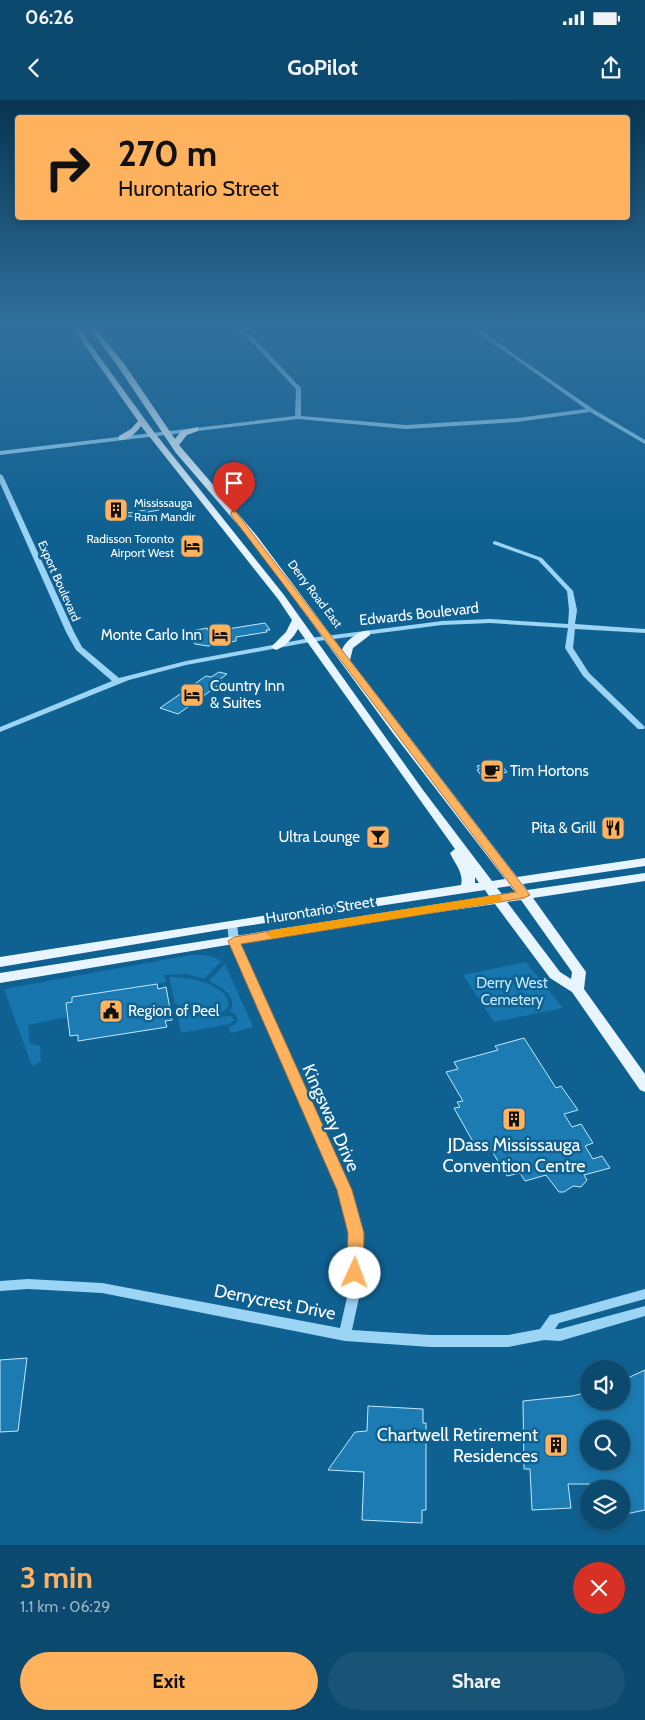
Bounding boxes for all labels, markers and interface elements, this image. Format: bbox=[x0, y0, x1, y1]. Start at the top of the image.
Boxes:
text: 06:26 bbox=[25, 6, 74, 29]
icon: back bbox=[20, 54, 48, 82]
text: GoPilot bbox=[287, 54, 358, 81]
icon: share bbox=[597, 54, 625, 82]
text: 270 m bbox=[118, 132, 217, 175]
icon: right bbox=[35, 135, 100, 200]
text: Hurontario Street bbox=[118, 175, 279, 202]
pin bbox=[213, 462, 255, 513]
icon: arrive bbox=[220, 469, 248, 497]
place label: Mississauga Ram Mandir bbox=[134, 495, 196, 524]
building icon: Mississauga Ram Mandir bbox=[103, 497, 129, 523]
place label: Radisson Toronto Airport West bbox=[86, 531, 174, 560]
hotel icon: Radisson Toronto Airport West bbox=[179, 533, 205, 559]
street label: Export Boulevard bbox=[35, 538, 84, 624]
street label: Derry Road East bbox=[285, 557, 346, 631]
street label: Edwards Boulevard bbox=[358, 599, 480, 629]
hotel icon: Monte Carlo Inn bbox=[207, 622, 233, 648]
place label: Monte Carlo Inn bbox=[101, 626, 202, 644]
place label: Country Inn & Suites bbox=[210, 677, 285, 712]
hotel icon: Country Inn & Suites bbox=[179, 682, 205, 708]
cafe icon: Tim Hortons bbox=[479, 758, 505, 784]
place label: Tim Hortons bbox=[510, 762, 589, 780]
restaurant icon: Pita & Grill bbox=[600, 815, 626, 841]
place label: Pita & Grill bbox=[531, 819, 596, 837]
bar icon: Ultra Lounge bbox=[365, 824, 391, 850]
place label: Ultra Lounge bbox=[279, 828, 360, 846]
street label: Hurontario Street bbox=[264, 893, 376, 927]
park label: Derry West Cemetery bbox=[476, 974, 548, 1009]
public building icon: Region of Peel bbox=[98, 998, 124, 1024]
place label: Region of Peel bbox=[128, 1002, 220, 1020]
street label: Kingsway Drive bbox=[297, 1061, 365, 1175]
building icon: JDass Mississauga Convention Centre bbox=[501, 1106, 527, 1132]
place label: JDass Mississauga Convention Centre bbox=[443, 1134, 586, 1177]
position arrow bbox=[328, 1246, 380, 1298]
street label: Derrycrest Drive bbox=[212, 1279, 338, 1325]
map controls bbox=[580, 1360, 630, 1530]
button: sound bbox=[580, 1360, 630, 1410]
button: search bbox=[580, 1420, 630, 1470]
place label: Chartwell Retirement Residences bbox=[377, 1424, 538, 1467]
building icon: Chartwell Retirement Residences bbox=[543, 1432, 569, 1458]
button: layers bbox=[580, 1480, 630, 1530]
text: 3 min bbox=[20, 1559, 93, 1596]
button: close bbox=[573, 1562, 625, 1614]
text: 1.1 km · 06:29 bbox=[20, 1597, 110, 1616]
button: Exit bbox=[20, 1652, 318, 1710]
button: Share bbox=[328, 1652, 625, 1710]

